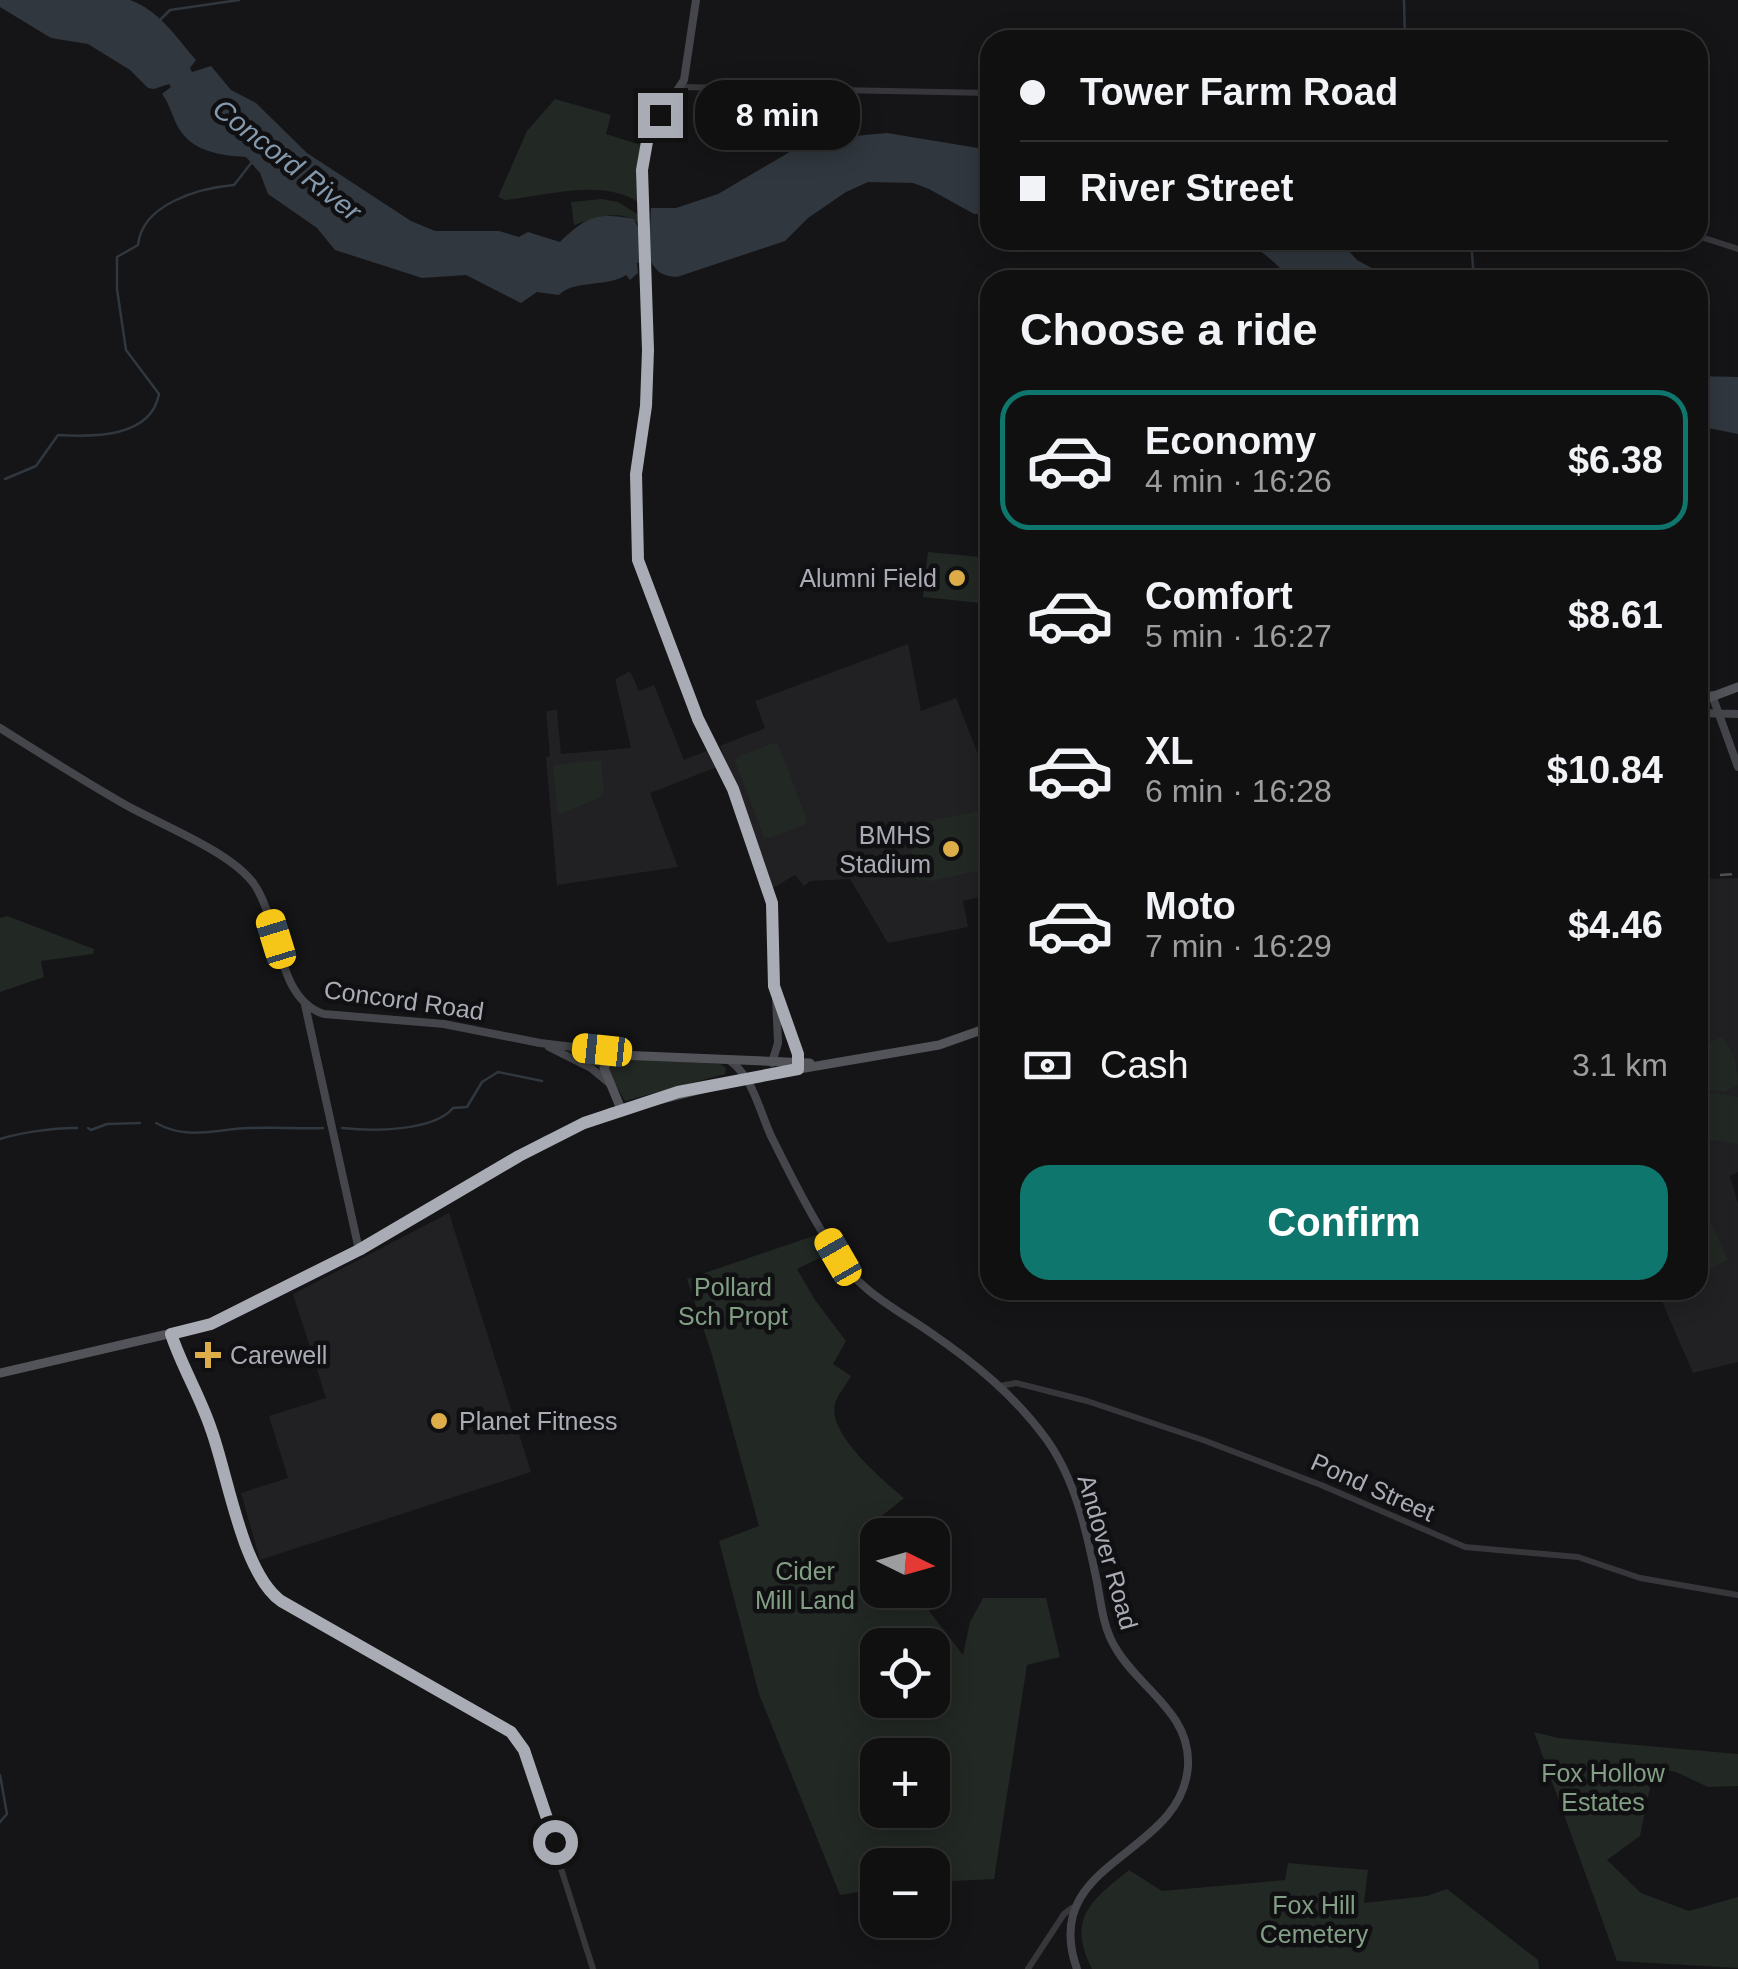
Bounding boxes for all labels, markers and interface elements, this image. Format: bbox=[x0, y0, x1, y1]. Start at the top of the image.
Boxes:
text: Tower Farm Road bbox=[1080, 71, 1398, 113]
callout: 8 min bbox=[695, 80, 860, 150]
water label: Concord River bbox=[207, 93, 368, 228]
route end bbox=[638, 93, 683, 138]
text: 8 min bbox=[736, 97, 819, 133]
text: River Street bbox=[1080, 167, 1293, 209]
text: Choose a ride bbox=[1020, 304, 1318, 355]
icon: car bbox=[1025, 415, 1115, 505]
text: Economy bbox=[1145, 420, 1316, 462]
text: $6.38 bbox=[1568, 439, 1663, 481]
text: 4 min · 16:26 bbox=[1145, 463, 1332, 499]
place label: Alumni Field bbox=[799, 564, 937, 592]
marker: Alumni Field bbox=[946, 567, 968, 589]
icon: car bbox=[1025, 570, 1115, 660]
text: Comfort bbox=[1145, 575, 1293, 617]
text: $8.61 bbox=[1568, 594, 1663, 636]
text: 5 min · 16:27 bbox=[1145, 618, 1332, 654]
icon: car bbox=[1025, 725, 1115, 815]
text: XL bbox=[1145, 730, 1194, 772]
text: $10.84 bbox=[1547, 749, 1663, 791]
text: 6 min · 16:28 bbox=[1145, 773, 1332, 809]
place label: BMHS Stadium bbox=[839, 821, 931, 878]
marker: BMHS Stadium bbox=[940, 838, 962, 860]
icon: car bbox=[1025, 880, 1115, 970]
text: Moto bbox=[1145, 885, 1236, 927]
text: $4.46 bbox=[1568, 904, 1663, 946]
car bbox=[253, 906, 299, 972]
text: 7 min · 16:29 bbox=[1145, 928, 1332, 964]
street label: Concord Road bbox=[322, 975, 486, 1025]
car bbox=[571, 1032, 633, 1068]
icon: cash bbox=[1020, 1038, 1075, 1093]
text: Cash bbox=[1100, 1044, 1189, 1086]
text: 3.1 km bbox=[1572, 1047, 1668, 1083]
button: Confirm bbox=[1020, 1165, 1668, 1280]
car bbox=[810, 1224, 866, 1290]
park label: Pollard Sch Propt bbox=[678, 1273, 788, 1330]
place label: Carewell bbox=[230, 1341, 327, 1369]
marker: Carewell bbox=[195, 1342, 221, 1368]
place label: Planet Fitness bbox=[459, 1407, 617, 1435]
marker: Planet Fitness bbox=[428, 1410, 450, 1432]
street label: Pond Street bbox=[1307, 1447, 1439, 1527]
street label: Andover Road bbox=[1073, 1471, 1143, 1633]
north arrow bbox=[860, 1518, 950, 1608]
map controls bbox=[860, 1518, 950, 1938]
park label: Cider Mill Land bbox=[755, 1557, 855, 1614]
button: locate bbox=[860, 1628, 950, 1718]
button: + bbox=[860, 1738, 950, 1828]
park label: Fox Hollow Estates bbox=[1541, 1759, 1666, 1816]
route start bbox=[533, 1820, 578, 1865]
button: − bbox=[860, 1848, 950, 1938]
park label: Fox Hill Cemetery bbox=[1260, 1891, 1369, 1948]

